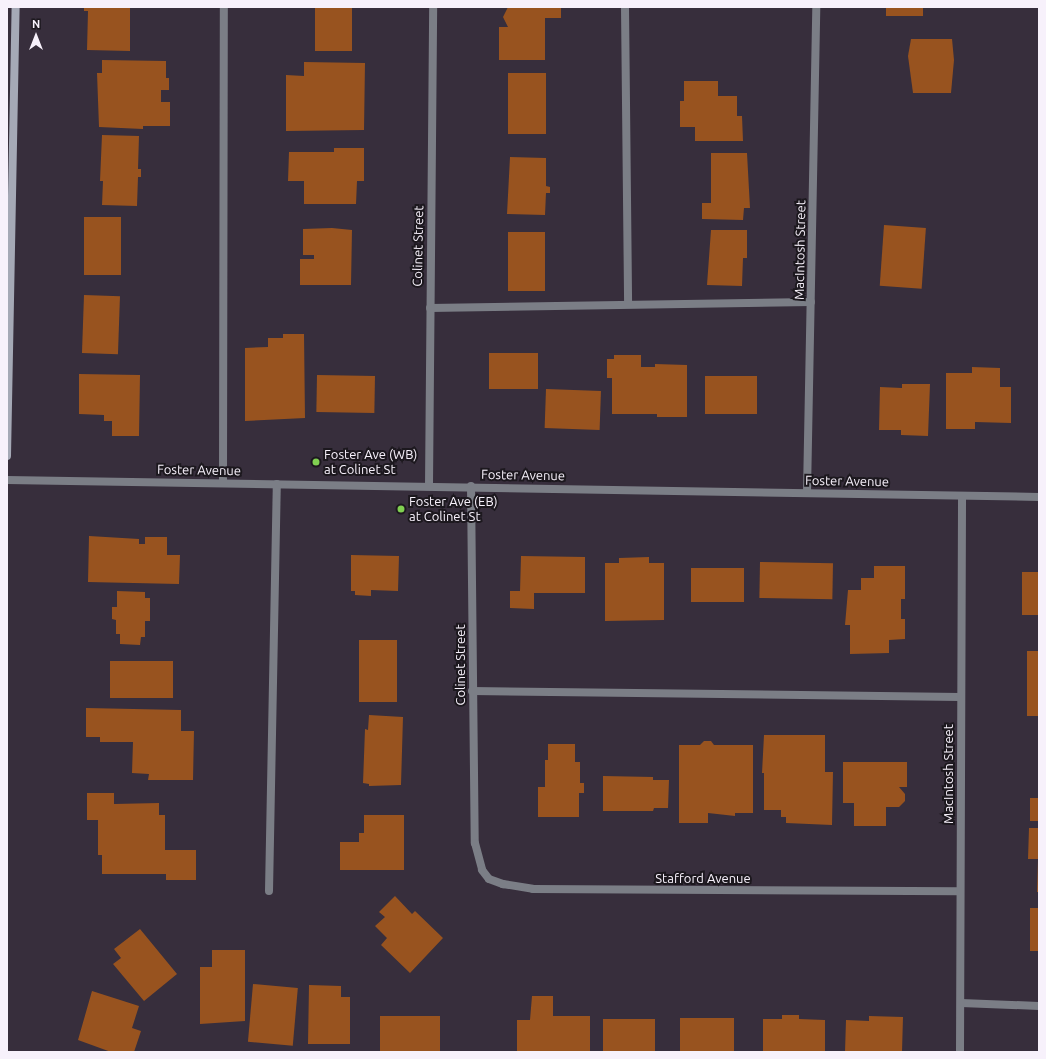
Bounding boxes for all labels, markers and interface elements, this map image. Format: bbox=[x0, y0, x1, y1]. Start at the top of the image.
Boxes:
north arrow bbox=[16, 16, 56, 56]
text: N bbox=[32, 18, 40, 30]
street label: MacIntosh Street bbox=[791, 200, 809, 300]
street label: Colinet Street bbox=[409, 205, 427, 287]
place label: Foster Ave (WB) at Colinet St bbox=[324, 447, 417, 478]
marker: Foster Ave (WB) at Colinet St bbox=[311, 457, 321, 467]
street label: Foster Avenue bbox=[157, 461, 241, 479]
street label: Foster Avenue bbox=[481, 466, 565, 484]
street label: Foster Avenue bbox=[805, 472, 889, 490]
place label: Foster Ave (EB) at Colinet St bbox=[409, 494, 498, 525]
marker: Foster Ave (EB) at Colinet St bbox=[396, 504, 406, 514]
street label: Colinet Street bbox=[452, 624, 468, 706]
street label: MacIntosh Street bbox=[940, 724, 956, 824]
street label: Stafford Avenue bbox=[655, 870, 751, 886]

